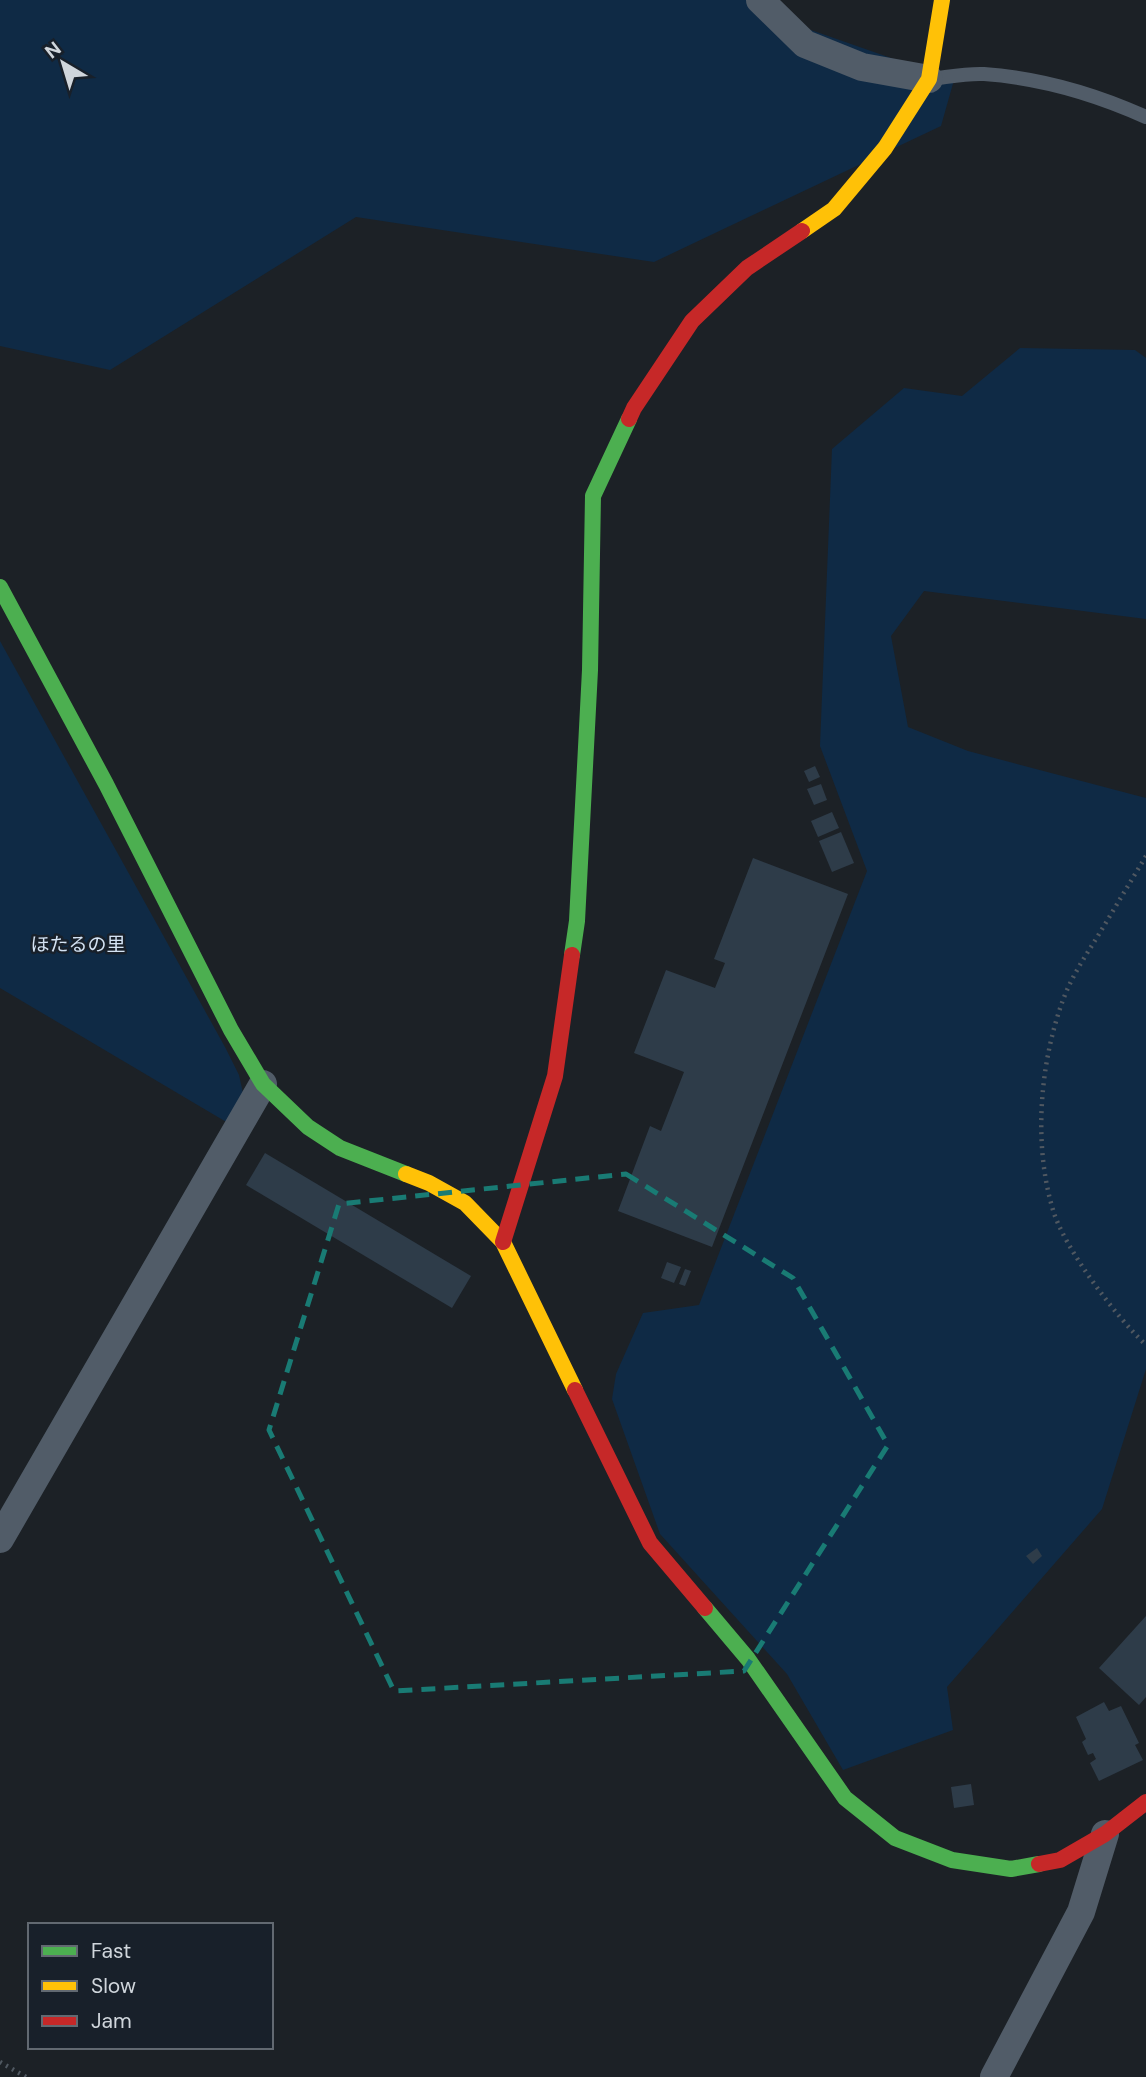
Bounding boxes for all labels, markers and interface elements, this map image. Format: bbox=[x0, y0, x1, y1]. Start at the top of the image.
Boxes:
north arrow bbox=[28, 28, 98, 98]
text: N bbox=[40, 36, 66, 64]
park label: ほたるの里 bbox=[30, 932, 126, 957]
legend bbox=[28, 1923, 273, 2049]
text: Fast bbox=[91, 1937, 131, 1965]
text: Slow bbox=[91, 1972, 136, 2000]
text: Jam bbox=[91, 2007, 132, 2035]

